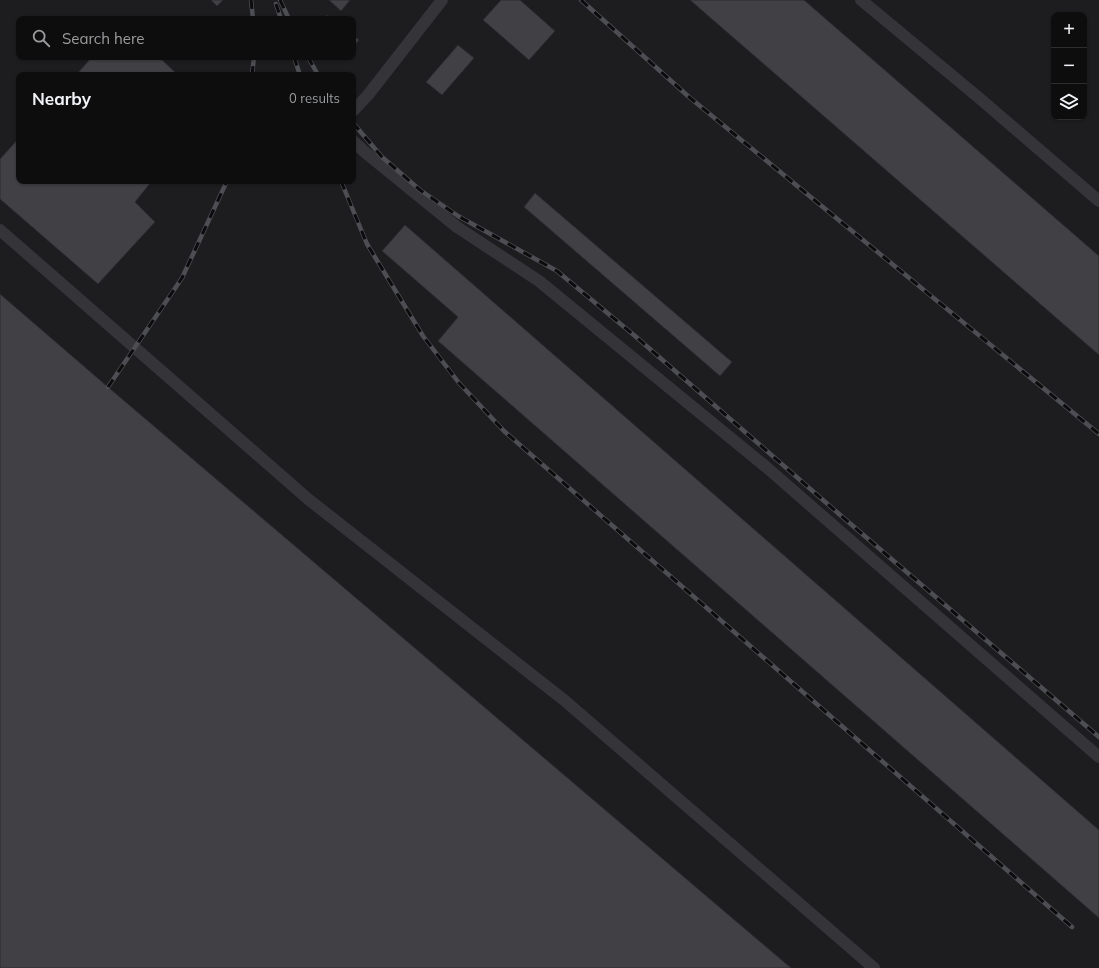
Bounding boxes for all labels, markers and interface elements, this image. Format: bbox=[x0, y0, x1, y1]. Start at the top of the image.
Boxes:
map controls bbox=[1051, 12, 1087, 120]
button: + bbox=[1051, 12, 1087, 48]
search box bbox=[16, 16, 356, 60]
icon: search bbox=[30, 27, 52, 49]
text: Search here bbox=[62, 29, 144, 48]
button: − bbox=[1051, 48, 1087, 84]
button: layers bbox=[1051, 84, 1087, 120]
text: Nearby bbox=[32, 88, 91, 109]
text: 0 results bbox=[289, 90, 340, 106]

